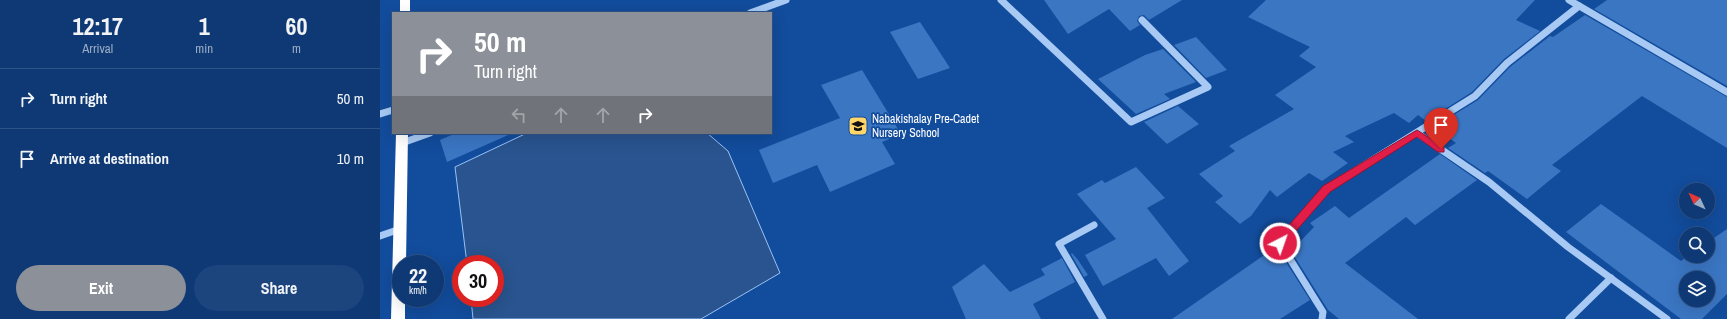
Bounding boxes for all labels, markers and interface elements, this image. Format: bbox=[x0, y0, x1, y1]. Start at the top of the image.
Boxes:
text: 12:17 bbox=[73, 10, 123, 42]
text: 1 bbox=[199, 10, 210, 42]
text: 60 bbox=[286, 10, 308, 42]
text: 50 m bbox=[474, 23, 526, 61]
icon: right bbox=[408, 28, 460, 80]
text: Arrival bbox=[82, 40, 113, 57]
text: min bbox=[195, 40, 213, 57]
text: m bbox=[292, 40, 301, 57]
text: Turn right bbox=[474, 59, 537, 84]
icon: right bbox=[16, 88, 38, 110]
text: Turn right bbox=[50, 88, 107, 109]
text: 50 m bbox=[337, 88, 364, 109]
icon: left bbox=[508, 104, 530, 126]
icon: ahead bbox=[550, 104, 572, 126]
icon: ahead bbox=[592, 104, 614, 126]
icon: right bbox=[634, 104, 656, 126]
pin bbox=[1424, 108, 1458, 149]
place label: Nabakishalay Pre-Cadet Nursery School bbox=[872, 111, 979, 141]
icon: arrive bbox=[1430, 114, 1452, 136]
school or university icon: Nabakishalay Pre-Cadet Nursery School bbox=[847, 115, 869, 137]
icon: arrive bbox=[16, 148, 38, 170]
text: Arrive at destination bbox=[50, 148, 169, 169]
text: 10 m bbox=[337, 148, 364, 169]
north arrow bbox=[1679, 183, 1715, 219]
map controls bbox=[1679, 183, 1715, 307]
position arrow bbox=[1259, 222, 1301, 264]
button: search bbox=[1679, 227, 1715, 263]
speed limit sign: 30 bbox=[452, 255, 504, 307]
text: 22 bbox=[409, 262, 427, 289]
button: Exit bbox=[16, 265, 186, 311]
button: Share bbox=[194, 265, 364, 311]
button: layers bbox=[1679, 271, 1715, 307]
text: km/h bbox=[409, 284, 427, 297]

